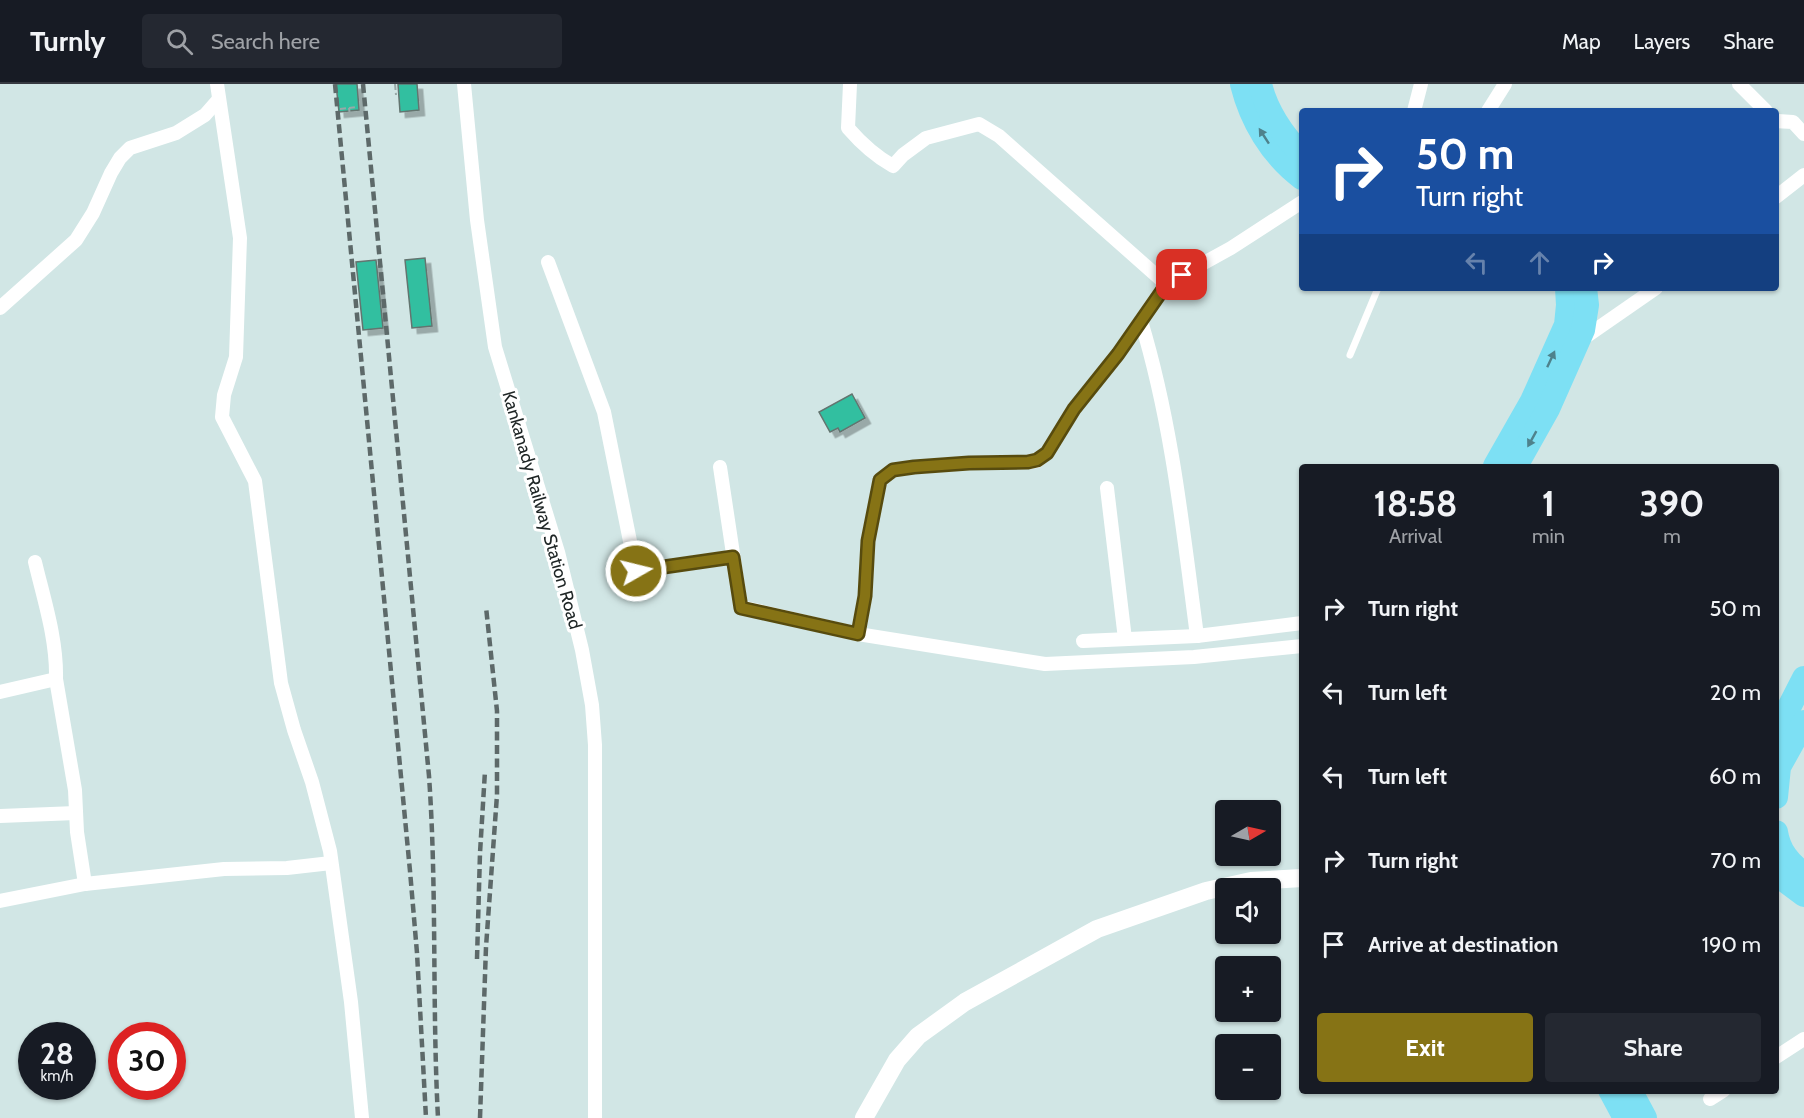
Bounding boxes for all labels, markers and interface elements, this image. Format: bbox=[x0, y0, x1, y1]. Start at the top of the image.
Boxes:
search box bbox=[142, 14, 562, 68]
text: Turnly bbox=[30, 24, 106, 58]
icon: search bbox=[163, 25, 196, 58]
text: Search here bbox=[211, 28, 320, 55]
text: Map bbox=[1562, 29, 1601, 54]
text: Layers bbox=[1634, 29, 1690, 54]
text: Share bbox=[1723, 29, 1774, 54]
one-way arrow bbox=[1259, 128, 1270, 144]
text: 50 m bbox=[1416, 128, 1514, 180]
icon: right bbox=[1317, 132, 1395, 210]
text: Turn right bbox=[1416, 180, 1523, 213]
icon: left bbox=[1460, 246, 1493, 279]
icon: ahead bbox=[1523, 246, 1556, 279]
icon: right bbox=[1586, 246, 1619, 279]
pin bbox=[1156, 249, 1207, 300]
icon: arrive bbox=[1165, 258, 1198, 291]
one-way arrow bbox=[1547, 351, 1556, 368]
street label: Kankanady Railway Station Road bbox=[497, 388, 587, 632]
one-way arrow bbox=[1527, 431, 1537, 448]
text: 18:58 bbox=[1373, 481, 1458, 525]
text: 1 bbox=[1542, 481, 1555, 525]
text: 390 bbox=[1639, 481, 1705, 525]
text: Arrival bbox=[1389, 524, 1442, 548]
text: min bbox=[1532, 524, 1565, 548]
text: m bbox=[1663, 524, 1681, 548]
position arrow bbox=[604, 539, 668, 603]
icon: right bbox=[1317, 592, 1350, 625]
text: Turn right bbox=[1368, 595, 1458, 622]
text: 50 m bbox=[1709, 595, 1761, 622]
icon: left bbox=[1317, 676, 1350, 709]
text: Turn left bbox=[1368, 679, 1447, 706]
text: 20 m bbox=[1710, 679, 1761, 706]
icon: left bbox=[1317, 760, 1350, 793]
text: Turn left bbox=[1368, 763, 1447, 790]
text: 60 m bbox=[1709, 763, 1761, 790]
north arrow bbox=[1215, 800, 1281, 866]
map controls bbox=[1215, 800, 1281, 1100]
icon: right bbox=[1317, 844, 1350, 877]
text: Turn right bbox=[1368, 847, 1458, 874]
text: 70 m bbox=[1711, 847, 1761, 874]
button: sound bbox=[1215, 878, 1281, 944]
icon: arrive bbox=[1317, 928, 1350, 961]
text: Arrive at destination bbox=[1368, 931, 1558, 958]
text: 190 m bbox=[1702, 931, 1761, 958]
button: + bbox=[1215, 956, 1281, 1022]
button: Exit bbox=[1317, 1013, 1533, 1082]
button: Share bbox=[1545, 1013, 1761, 1082]
speed limit sign: 30 bbox=[108, 1022, 186, 1100]
button: − bbox=[1215, 1034, 1281, 1100]
text: 28 bbox=[40, 1035, 74, 1072]
text: km/h bbox=[41, 1067, 73, 1085]

